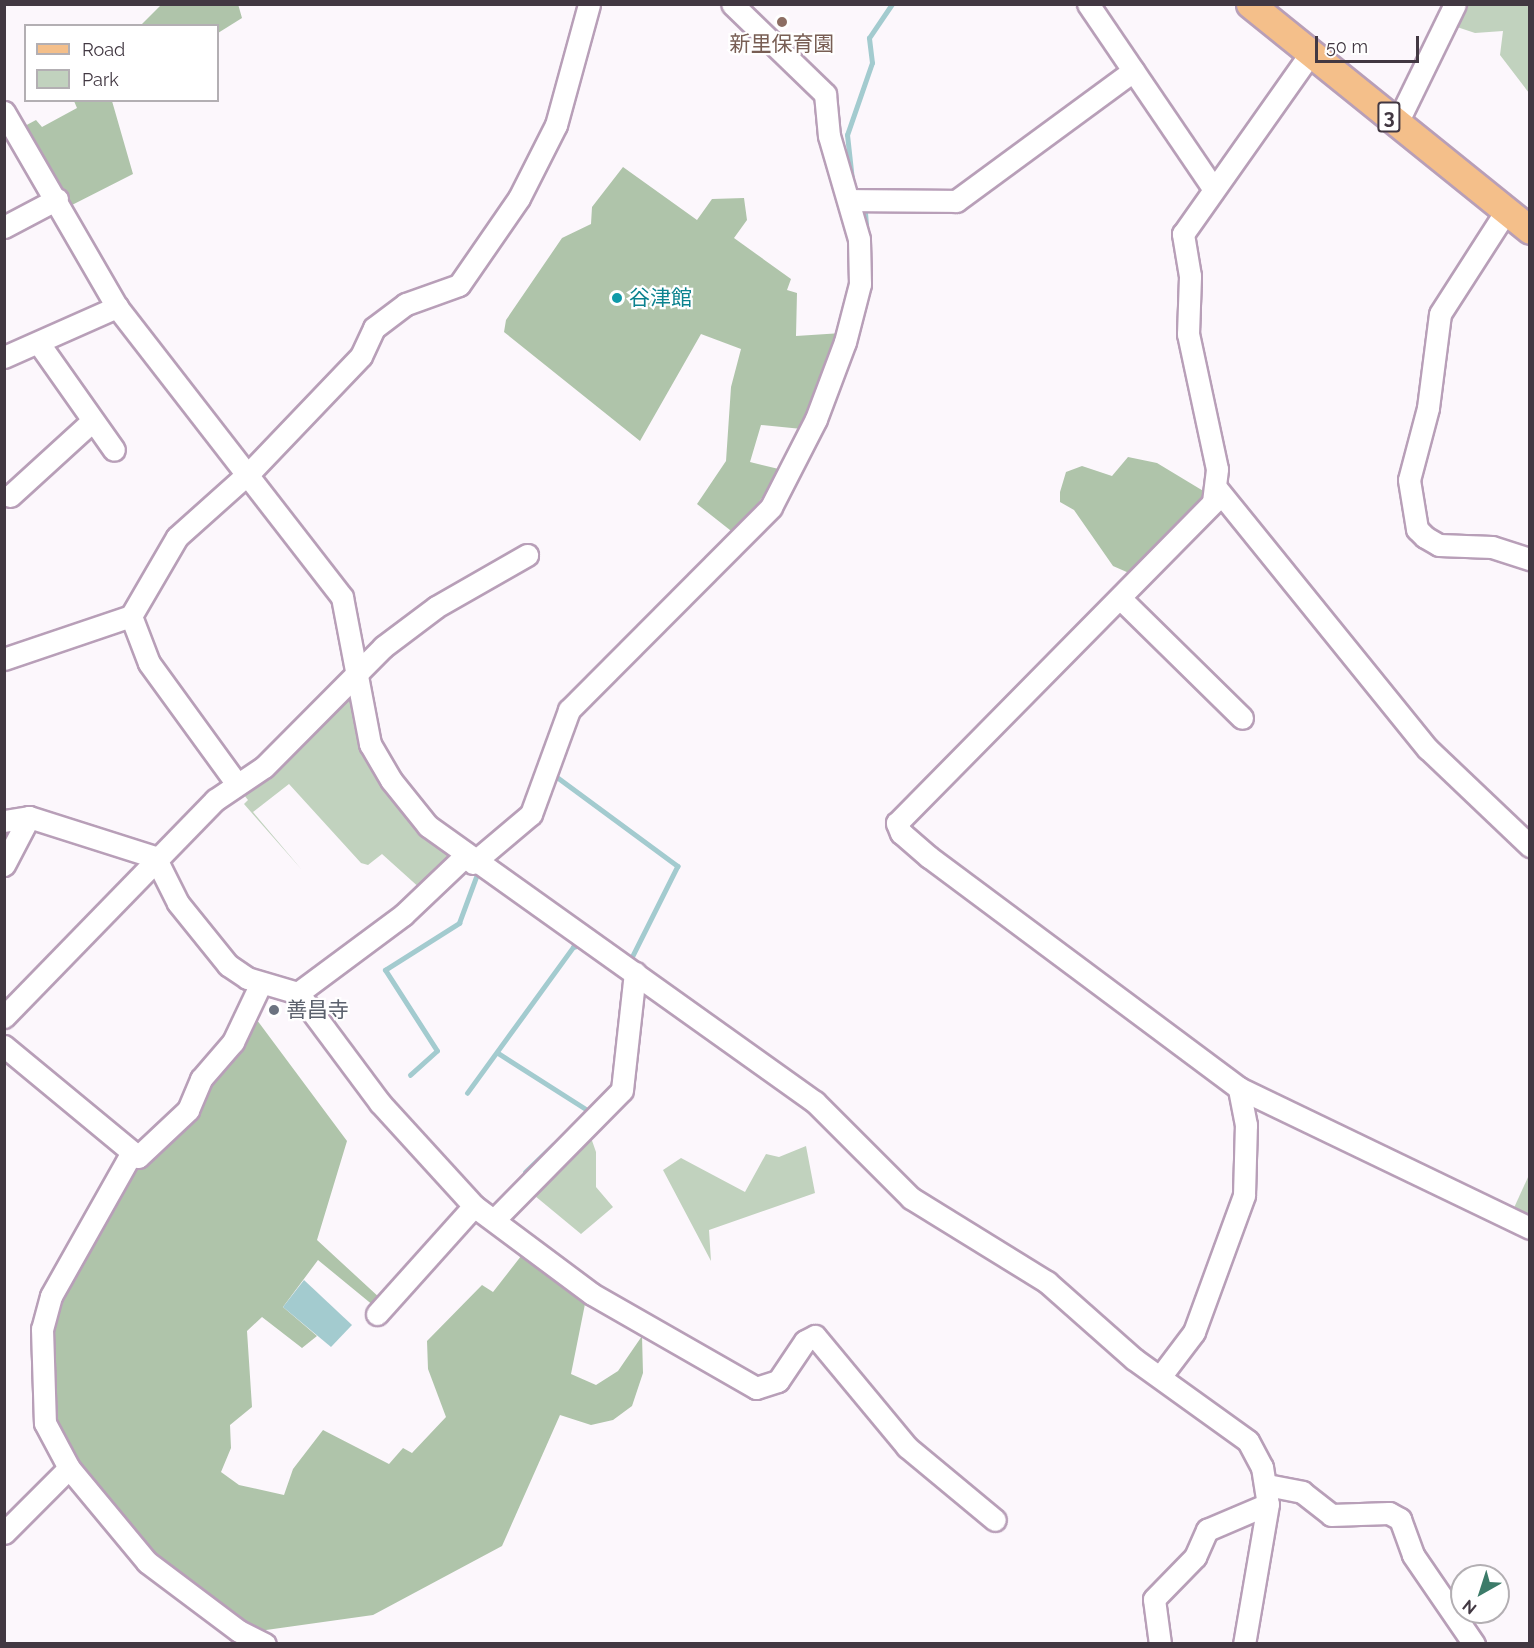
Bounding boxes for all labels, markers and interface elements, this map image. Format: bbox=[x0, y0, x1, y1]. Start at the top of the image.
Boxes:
marker: 新里保育園 bbox=[775, 15, 789, 29]
legend bbox=[24, 24, 219, 102]
scale bar bbox=[1318, 24, 1422, 62]
place label: 新里保育園 bbox=[730, 31, 834, 57]
text: 50 m bbox=[1326, 36, 1368, 57]
text: Road bbox=[82, 39, 125, 60]
text: Park bbox=[82, 69, 119, 90]
road number: 3 bbox=[1377, 100, 1401, 134]
place label: 谷津館 bbox=[629, 285, 692, 311]
marker: 谷津館 bbox=[610, 291, 624, 305]
place label: 善昌寺 bbox=[286, 997, 349, 1023]
marker: 善昌寺 bbox=[267, 1003, 281, 1017]
north arrow bbox=[1450, 1564, 1510, 1624]
text: N bbox=[1459, 1596, 1480, 1618]

